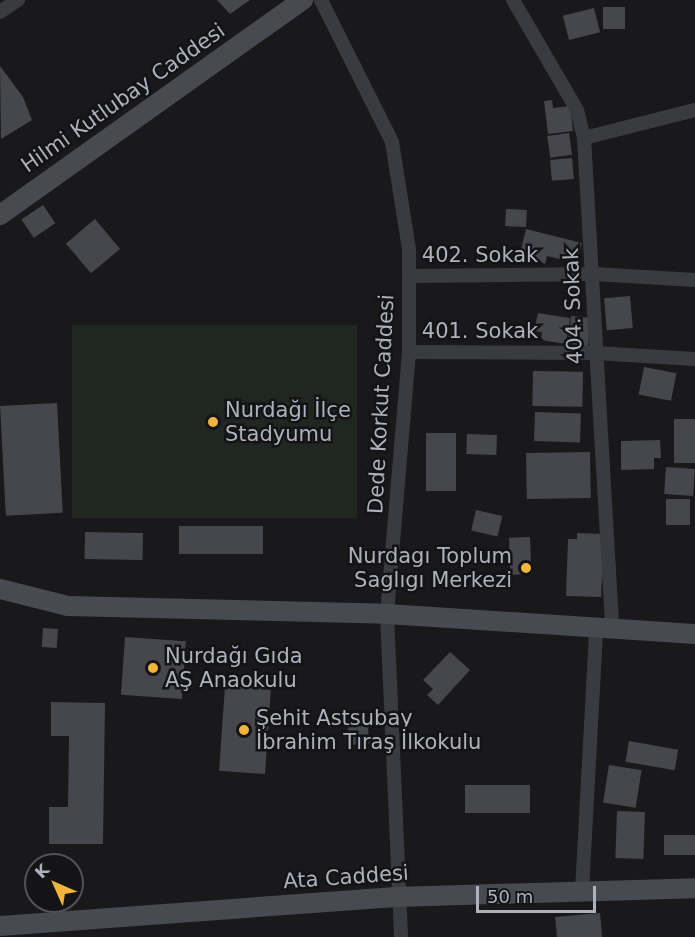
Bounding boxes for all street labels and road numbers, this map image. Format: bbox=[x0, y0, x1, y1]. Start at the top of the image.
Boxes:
street label: Hilmi Kutlubay Caddesi bbox=[16, 18, 230, 178]
street label: 402. Sokak bbox=[422, 242, 538, 268]
street label: 404. Sokak bbox=[558, 247, 588, 365]
street label: Dede Korkut Caddesi bbox=[363, 294, 399, 514]
street label: 401. Sokak bbox=[422, 318, 538, 344]
street label: Ata Caddesi bbox=[282, 860, 410, 894]

